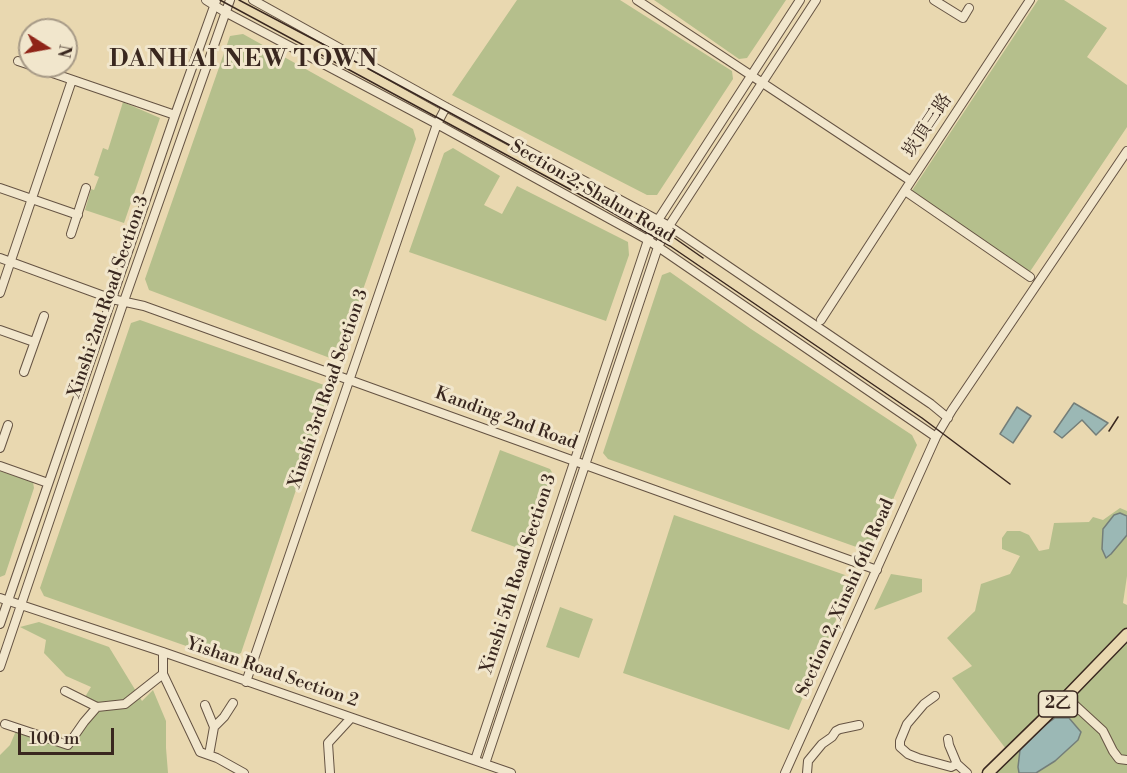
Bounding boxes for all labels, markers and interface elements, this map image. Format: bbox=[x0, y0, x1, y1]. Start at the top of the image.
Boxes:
north arrow bbox=[18, 18, 78, 78]
text: N bbox=[53, 43, 75, 59]
district label: DANHAI NEW TOWN bbox=[109, 46, 379, 74]
street label: 崁頂三路 bbox=[899, 90, 957, 162]
street label: Section 2, Shalun Road bbox=[506, 136, 678, 248]
street label: Xinshi 2nd Road Section 3 bbox=[64, 193, 154, 401]
street label: Xinshi 3rd Road Section 3 bbox=[285, 287, 373, 491]
street label: Kanding 2nd Road bbox=[432, 383, 580, 455]
street label: Xinshi 5th Road Section 3 bbox=[476, 471, 562, 677]
street label: Section 2, Xinshi 6th Road bbox=[793, 496, 899, 700]
street label: Yishan Road Section 2 bbox=[183, 633, 361, 713]
road number: 2乙 bbox=[1038, 691, 1078, 717]
scale bar bbox=[21, 716, 117, 754]
text: 100 m bbox=[29, 727, 80, 750]

